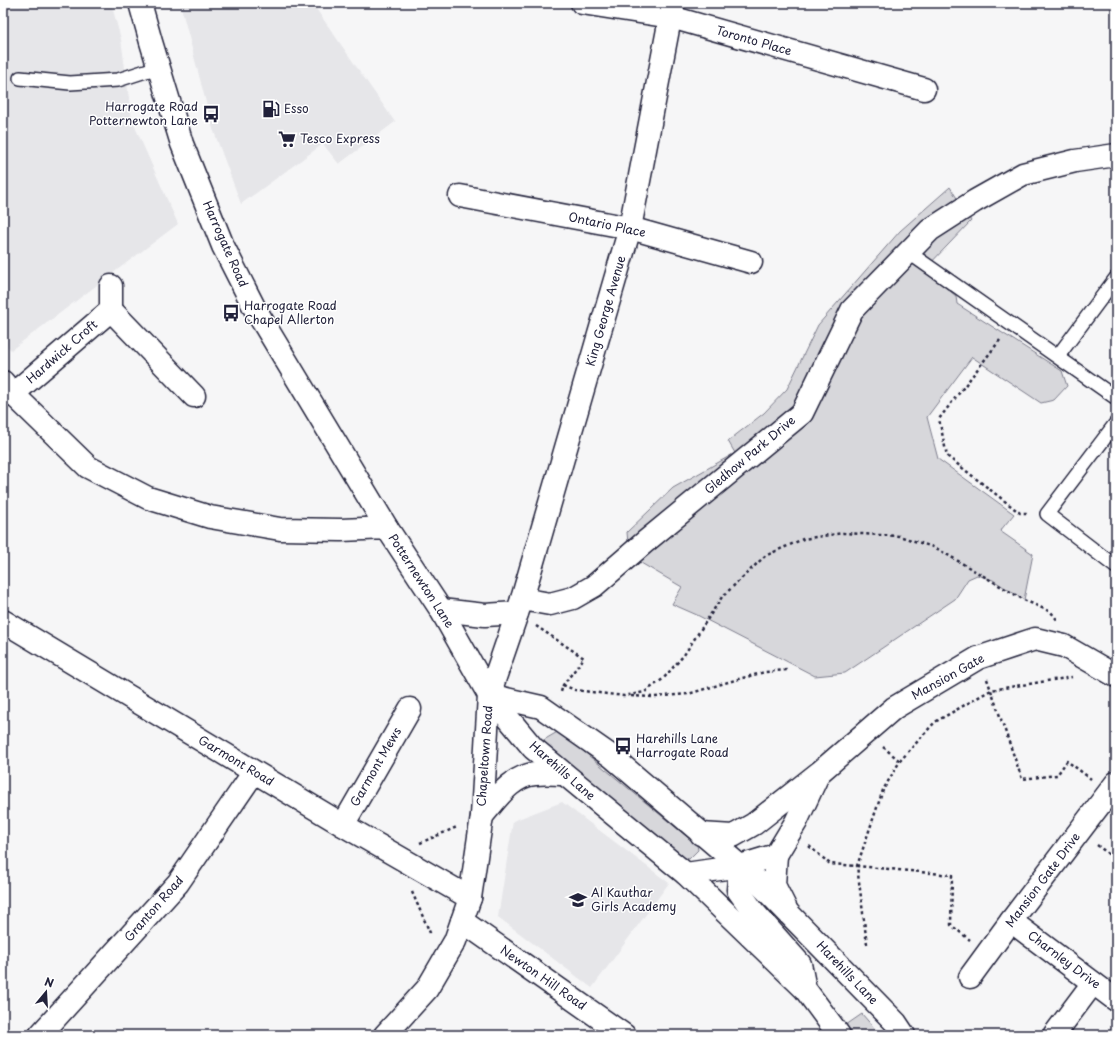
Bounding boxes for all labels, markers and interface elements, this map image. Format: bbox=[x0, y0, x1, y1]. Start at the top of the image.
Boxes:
street label: Toronto Place bbox=[714, 21, 795, 60]
place label: Harrogate Road Potternewton Lane bbox=[89, 97, 198, 129]
fuel station icon: Esso bbox=[261, 99, 281, 119]
place label: Esso bbox=[284, 99, 309, 117]
bus stop icon: Harrogate Road Potternewton Lane bbox=[201, 104, 221, 124]
supermarket icon: Tesco Express bbox=[277, 129, 297, 149]
place label: Tesco Express bbox=[300, 129, 380, 147]
street label: Harrogate Road bbox=[199, 198, 253, 290]
street label: Ontario Place bbox=[567, 207, 648, 241]
street label: King George Avenue bbox=[581, 253, 630, 368]
place label: Harrogate Road Chapel Allerton bbox=[244, 296, 337, 328]
bus stop icon: Harrogate Road Chapel Allerton bbox=[221, 303, 241, 323]
street label: Hardwick Croft bbox=[22, 315, 101, 387]
street label: Gledhow Park Drive bbox=[700, 410, 799, 498]
street label: Potternewton Lane bbox=[385, 530, 459, 631]
street label: Mansion Gate bbox=[908, 649, 987, 704]
street label: Chapeltown Road bbox=[471, 705, 497, 807]
street label: Garmont Mews bbox=[345, 723, 405, 809]
place label: Harehills Lane Harrogate Road bbox=[636, 729, 729, 761]
street label: Garmont Road bbox=[195, 730, 278, 790]
bus stop icon: Harehills Lane Harrogate Road bbox=[613, 736, 633, 756]
street label: Harehills Lane bbox=[526, 737, 600, 804]
street label: Mansion Gate Drive bbox=[1001, 828, 1084, 931]
street label: Granton Road bbox=[120, 871, 187, 945]
place label: Al Kauthar Girls Academy bbox=[591, 883, 676, 915]
school or university icon: Al Kauthar Girls Academy bbox=[568, 890, 588, 910]
street label: Charnley Drive bbox=[1024, 926, 1105, 993]
street label: Harehills Lane bbox=[813, 937, 883, 1008]
street label: Newton Hill Road bbox=[497, 941, 590, 1014]
north arrow bbox=[26, 972, 66, 1012]
text: N bbox=[42, 973, 56, 992]

